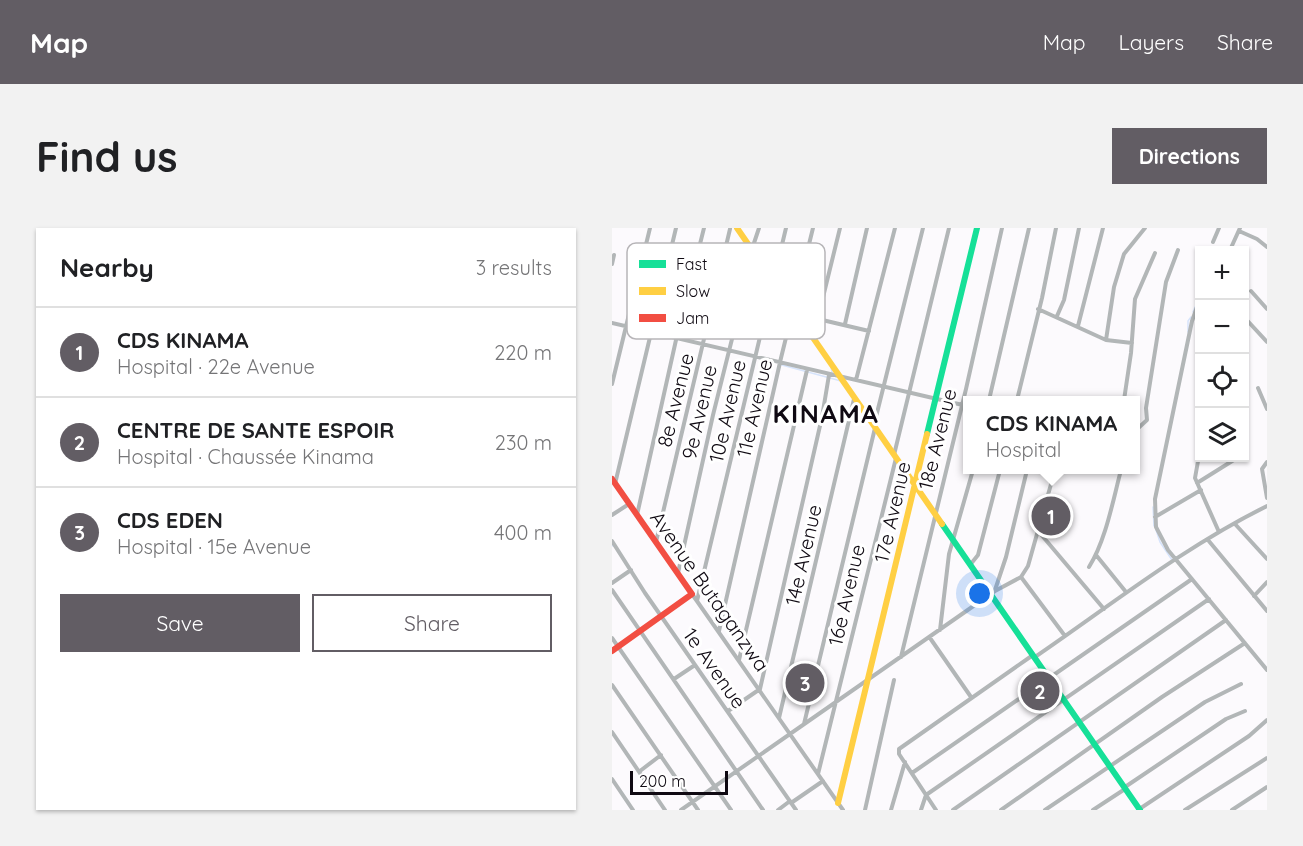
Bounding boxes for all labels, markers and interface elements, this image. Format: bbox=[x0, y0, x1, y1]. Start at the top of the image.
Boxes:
text: Map bbox=[30, 25, 88, 60]
text: Map bbox=[1043, 29, 1086, 55]
text: Layers bbox=[1119, 29, 1184, 55]
text: Share bbox=[1217, 29, 1273, 55]
button: Directions bbox=[1112, 128, 1267, 184]
text: Find us bbox=[36, 130, 178, 183]
legend bbox=[627, 243, 825, 339]
map controls bbox=[1195, 246, 1249, 462]
button: + bbox=[1195, 246, 1249, 300]
text: Nearby bbox=[60, 251, 154, 284]
text: Fast bbox=[676, 254, 707, 274]
text: 3 results bbox=[476, 255, 552, 280]
text: Slow bbox=[676, 281, 710, 301]
button: − bbox=[1195, 300, 1249, 354]
text: Jam bbox=[676, 308, 709, 328]
text: CDS KINAMA bbox=[117, 326, 249, 354]
text: 1 bbox=[76, 340, 83, 365]
text: 220 m bbox=[494, 340, 552, 365]
street label: 8e Avenue bbox=[651, 350, 699, 450]
text: Hospital · 22e Avenue bbox=[117, 354, 315, 379]
button: locate bbox=[1195, 354, 1249, 408]
street label: 11e Avenue bbox=[731, 356, 777, 460]
street label: 10e Avenue bbox=[703, 357, 751, 465]
street label: 9e Avenue bbox=[676, 362, 722, 462]
street label: 18e Avenue bbox=[912, 386, 962, 492]
popup bbox=[963, 396, 1140, 474]
district label: KINAMA bbox=[773, 397, 879, 430]
button: layers bbox=[1195, 408, 1249, 462]
text: CDS KINAMA bbox=[986, 409, 1117, 437]
text: CENTRE DE SANTE ESPOIR bbox=[117, 416, 394, 444]
text: 2 bbox=[74, 430, 85, 455]
text: 230 m bbox=[495, 430, 552, 455]
text: Hospital bbox=[986, 437, 1061, 462]
text: Hospital · Chaussée Kinama bbox=[117, 444, 374, 469]
street label: 17e Avenue bbox=[868, 459, 916, 565]
pin: 1 bbox=[1032, 494, 1070, 538]
street label: 14e Avenue bbox=[779, 502, 827, 608]
text: CDS EDEN bbox=[117, 506, 223, 534]
street label: Avenue Butaganzwa bbox=[645, 506, 775, 676]
text: 3 bbox=[74, 520, 85, 545]
text: 400 m bbox=[494, 520, 552, 545]
text: Hospital · 15e Avenue bbox=[117, 534, 311, 559]
street label: 16e Avenue bbox=[822, 542, 870, 648]
your location bbox=[965, 579, 994, 608]
button: Save bbox=[60, 594, 300, 652]
button: Share bbox=[312, 594, 552, 652]
street label: 1e Avenue bbox=[678, 623, 752, 713]
pin: 3 bbox=[786, 660, 824, 706]
pin: 2 bbox=[1020, 668, 1060, 714]
scale bar bbox=[630, 768, 728, 796]
text: 200 m bbox=[639, 771, 686, 791]

